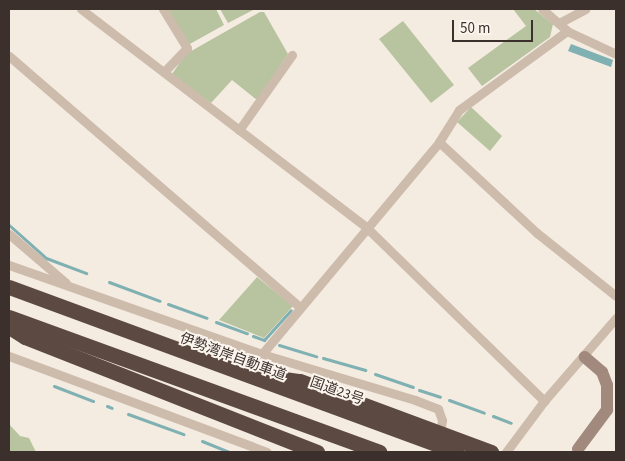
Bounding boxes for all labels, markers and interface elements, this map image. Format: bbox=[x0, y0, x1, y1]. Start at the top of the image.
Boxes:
scale bar bbox=[455, 10, 536, 42]
text: 50 m bbox=[460, 18, 490, 39]
street label: 伊勢湾岸自動車道 bbox=[178, 330, 288, 384]
street label: 国道23号 bbox=[308, 374, 366, 408]

